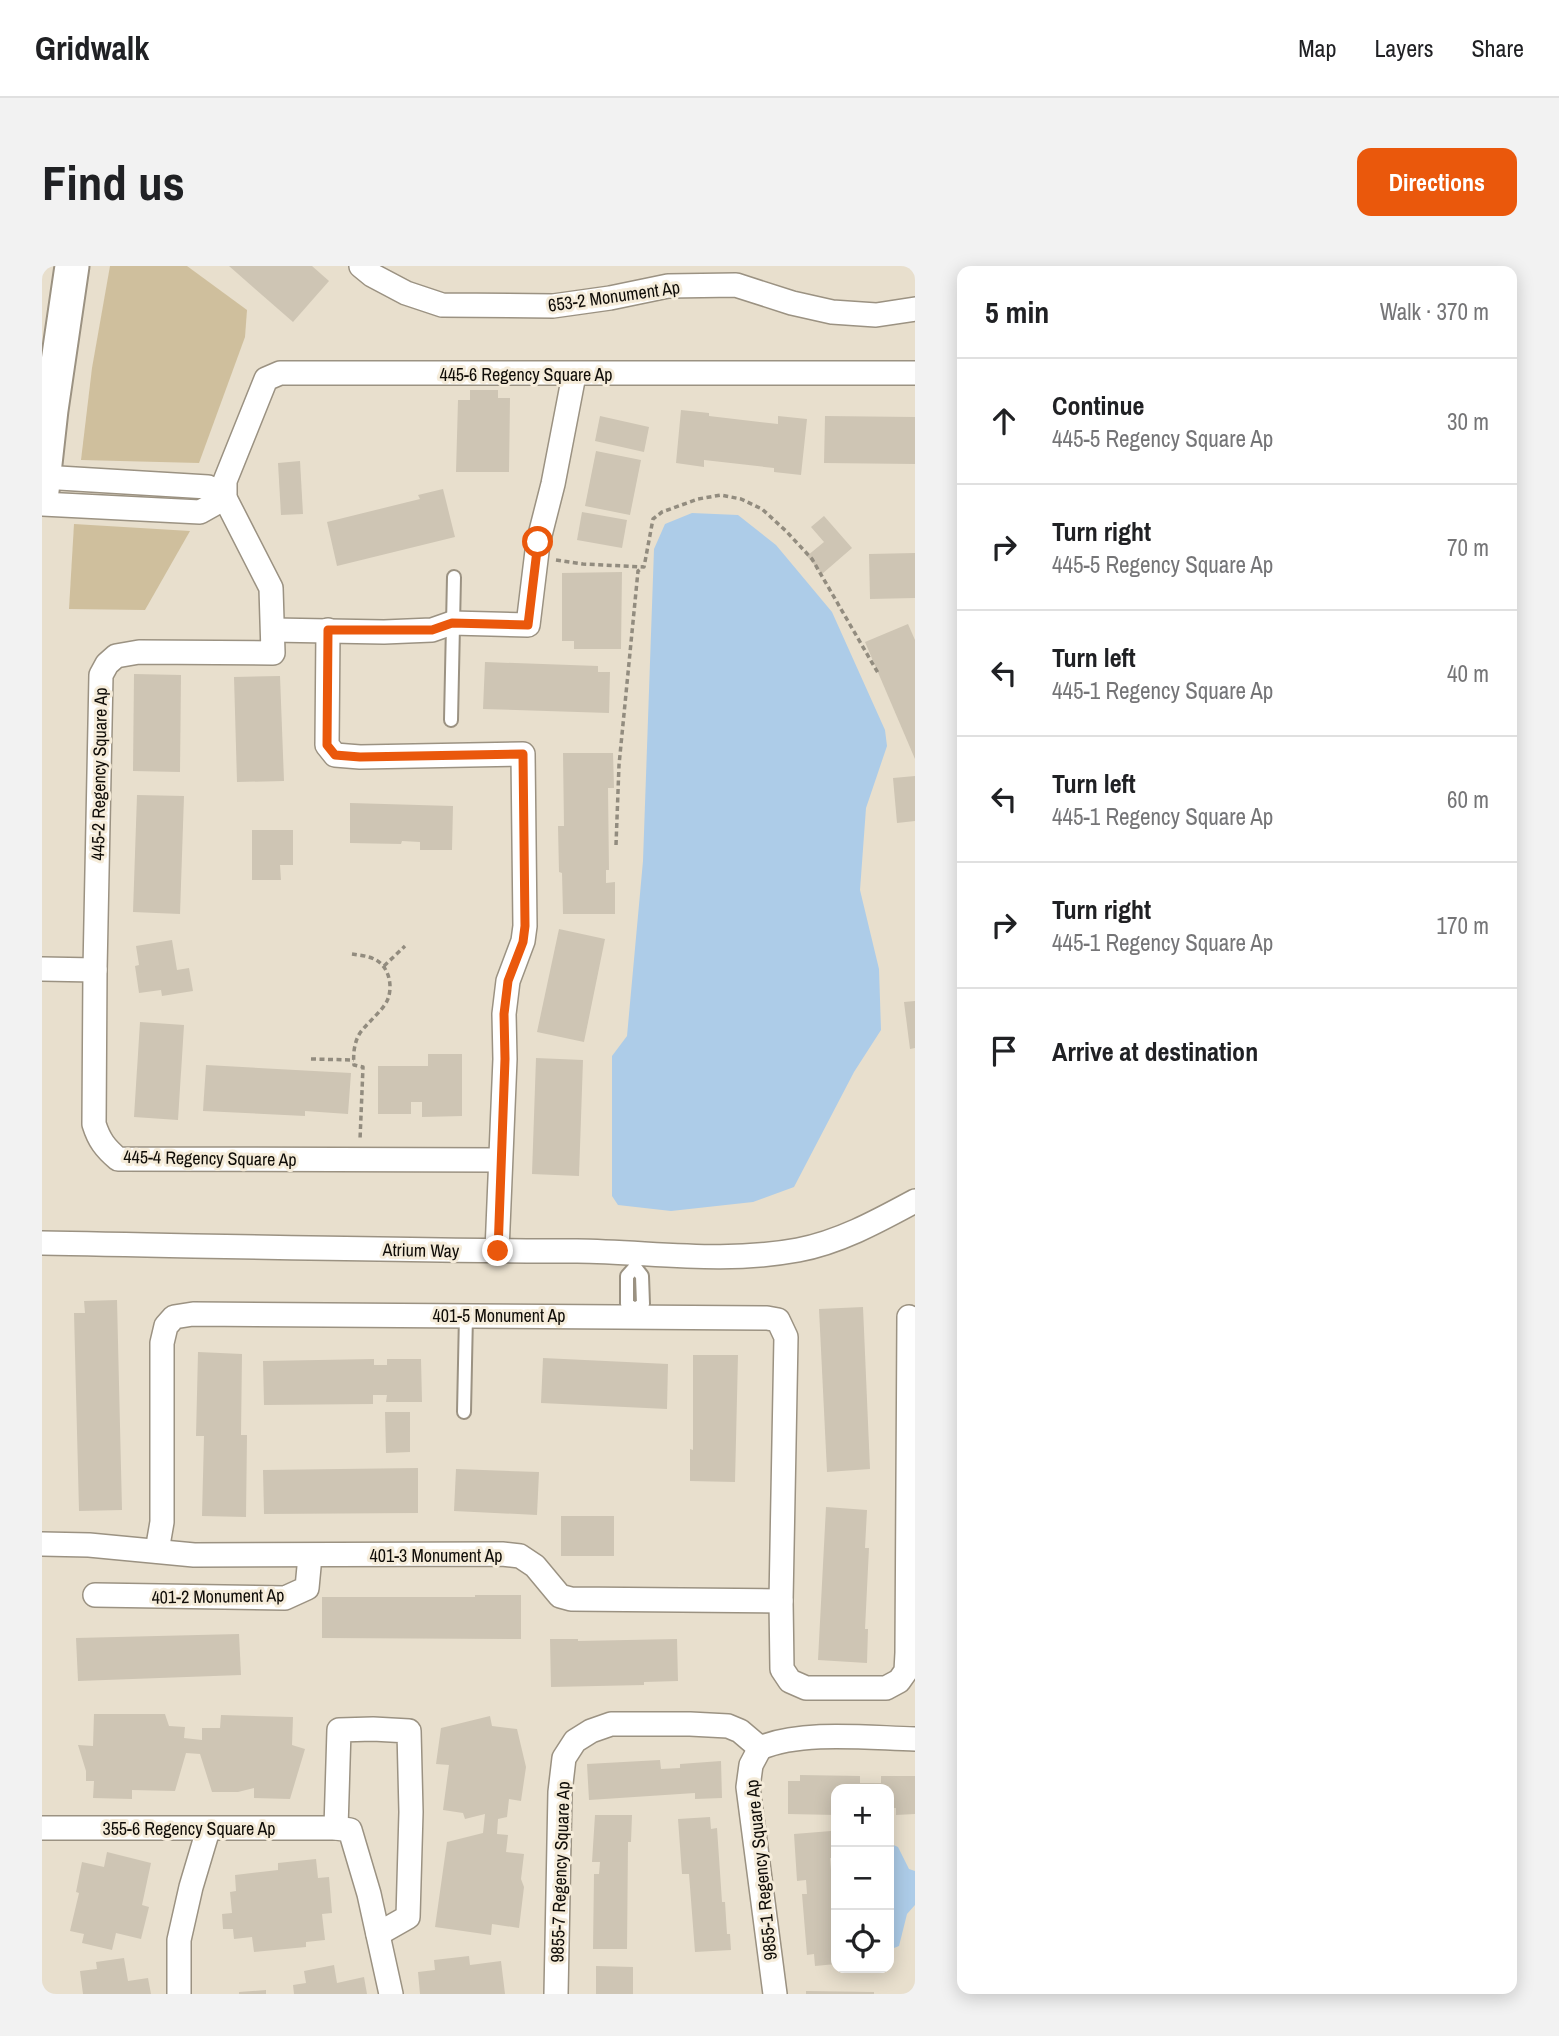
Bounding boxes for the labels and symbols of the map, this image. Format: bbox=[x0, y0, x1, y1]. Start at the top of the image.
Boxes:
street label: 653-2 Monument Ap bbox=[546, 274, 682, 318]
street label: 445-6 Regency Square Ap bbox=[439, 362, 613, 387]
route start bbox=[522, 526, 553, 557]
street label: 445-2 Regency Square Ap bbox=[85, 687, 113, 861]
street label: 445-4 Regency Square Ap bbox=[123, 1144, 297, 1172]
route end bbox=[482, 1235, 513, 1266]
street label: Atrium Way bbox=[382, 1237, 460, 1263]
street label: 401-5 Monument Ap bbox=[433, 1303, 565, 1328]
street label: 401-3 Monument Ap bbox=[370, 1543, 502, 1568]
street label: 401-2 Monument Ap bbox=[151, 1582, 285, 1610]
street label: 9855-1 Regency Square Ap bbox=[739, 1779, 783, 1961]
street label: 9855-7 Regency Square Ap bbox=[544, 1781, 576, 1963]
street label: 355-6 Regency Square Ap bbox=[102, 1816, 276, 1841]

